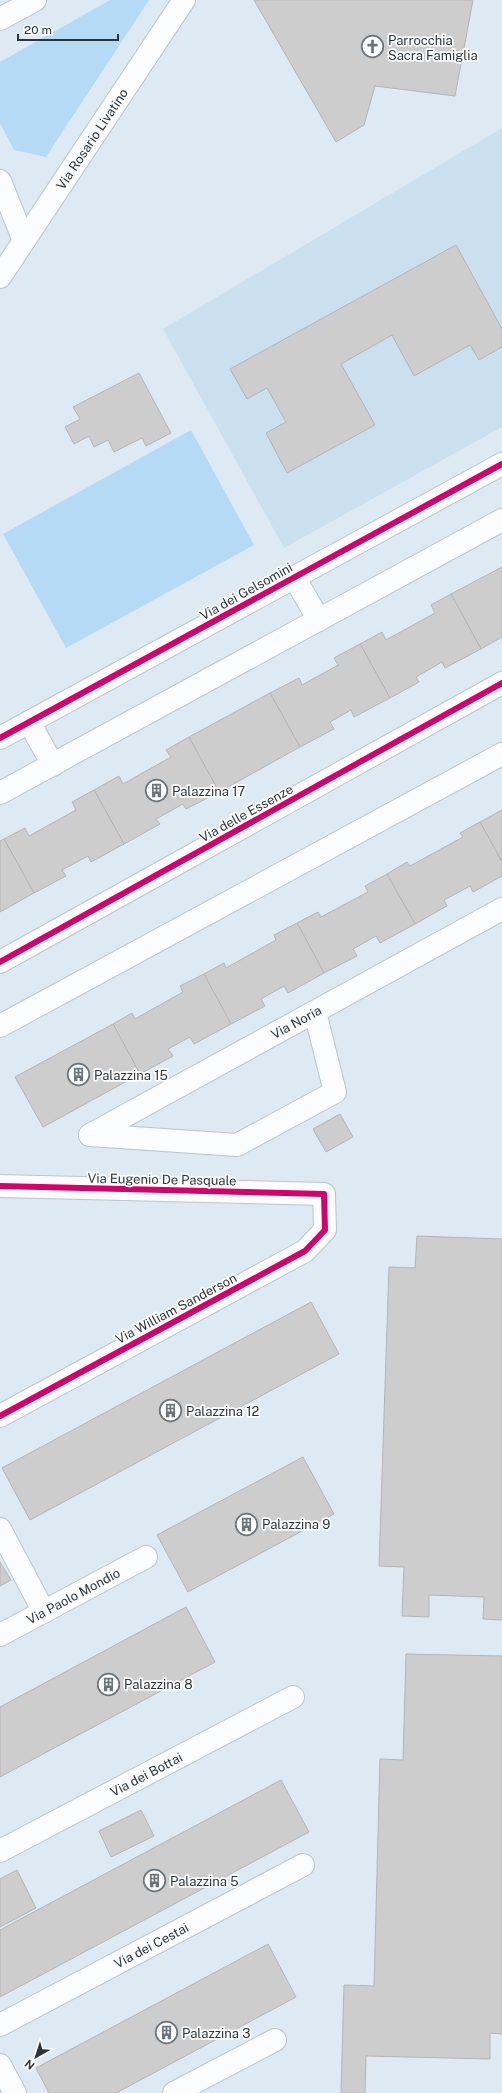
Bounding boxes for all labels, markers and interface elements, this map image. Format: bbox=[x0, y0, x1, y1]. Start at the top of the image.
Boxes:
scale bar bbox=[18, 16, 118, 42]
text: 20 m bbox=[24, 23, 52, 37]
place label: Parrocchia Sacra Famiglia bbox=[388, 33, 478, 63]
church icon: Parrocchia Sacra Famiglia bbox=[359, 34, 385, 60]
street label: Via Rosario Livatino bbox=[53, 86, 131, 192]
street label: Via dei Gelsomini bbox=[197, 560, 295, 623]
building icon: Palazzina 17 bbox=[144, 778, 170, 804]
street label: Via delle Essenze bbox=[197, 782, 296, 845]
place label: Palazzina 17 bbox=[172, 784, 245, 799]
street label: Via Noria bbox=[269, 1003, 324, 1042]
building icon: Palazzina 15 bbox=[65, 1062, 91, 1088]
place label: Palazzina 15 bbox=[94, 1068, 168, 1083]
street label: Via Eugenio De Pasquale bbox=[87, 1171, 237, 1188]
street label: Via William Sanderson bbox=[113, 1270, 239, 1347]
building icon: Palazzina 12 bbox=[158, 1398, 184, 1424]
place label: Palazzina 12 bbox=[186, 1404, 259, 1419]
building icon: Palazzina 9 bbox=[233, 1511, 259, 1537]
place label: Palazzina 9 bbox=[262, 1517, 330, 1532]
street label: Via Paolo Mondio bbox=[24, 1565, 123, 1627]
building icon: Palazzina 8 bbox=[95, 1671, 121, 1697]
place label: Palazzina 8 bbox=[124, 1677, 193, 1692]
street label: Via dei Bottai bbox=[108, 1750, 185, 1800]
building icon: Palazzina 5 bbox=[141, 1868, 167, 1894]
place label: Palazzina 5 bbox=[170, 1874, 238, 1889]
street label: Via dei Cestai bbox=[112, 1920, 191, 1971]
building icon: Palazzina 3 bbox=[153, 2020, 179, 2046]
place label: Palazzina 3 bbox=[182, 2026, 250, 2041]
north arrow bbox=[16, 2037, 56, 2077]
text: N bbox=[23, 2057, 37, 2072]

